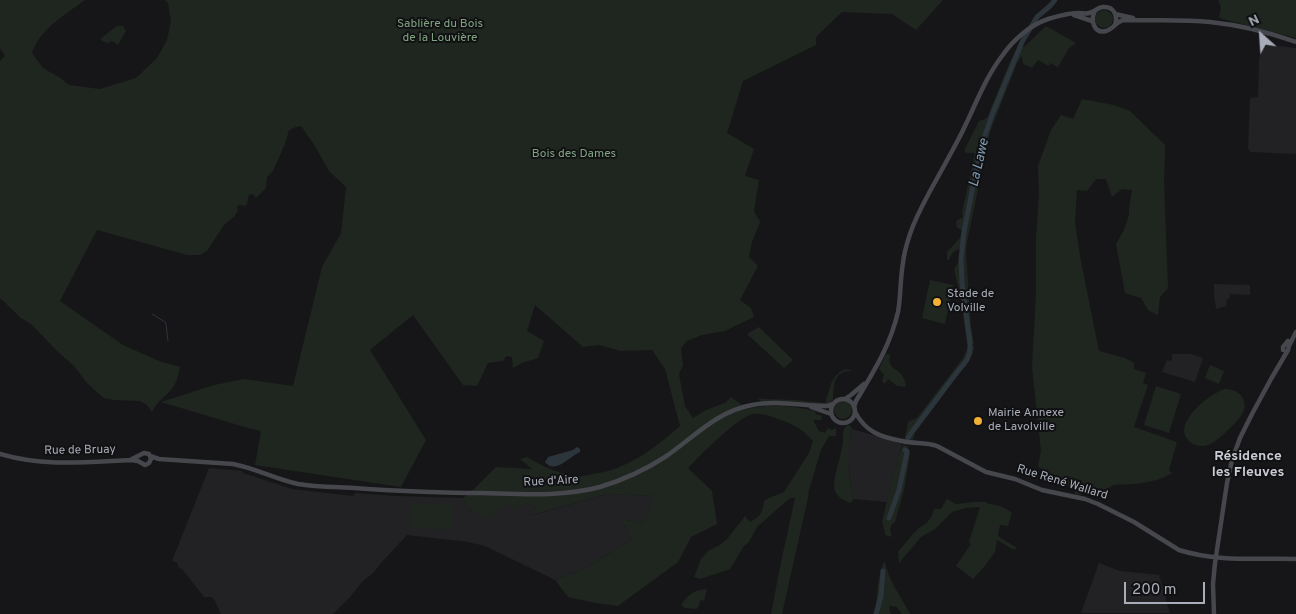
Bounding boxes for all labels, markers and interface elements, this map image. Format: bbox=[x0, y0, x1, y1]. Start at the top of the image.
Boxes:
north arrow bbox=[1236, 10, 1286, 60]
text: N bbox=[1246, 11, 1262, 31]
park label: Sablière du Bois de la Louvière bbox=[397, 18, 483, 46]
water label: La Lawe bbox=[966, 137, 994, 189]
park label: Bois des Dames bbox=[532, 148, 616, 162]
place label: Stade de Volville bbox=[947, 288, 994, 316]
marker: Stade de Volville bbox=[931, 296, 943, 308]
place label: Mairie Annexe de Lavolville bbox=[988, 407, 1064, 435]
marker: Mairie Annexe de Lavolville bbox=[972, 415, 984, 427]
street label: Rue de Bruay bbox=[44, 443, 116, 459]
district label: Résidence les Fleuves bbox=[1212, 449, 1284, 482]
street label: Rue René Wallard bbox=[1015, 462, 1109, 504]
street label: Rue d'Aire bbox=[523, 473, 579, 491]
scale bar bbox=[1126, 572, 1207, 604]
text: 200 m bbox=[1132, 581, 1177, 600]

